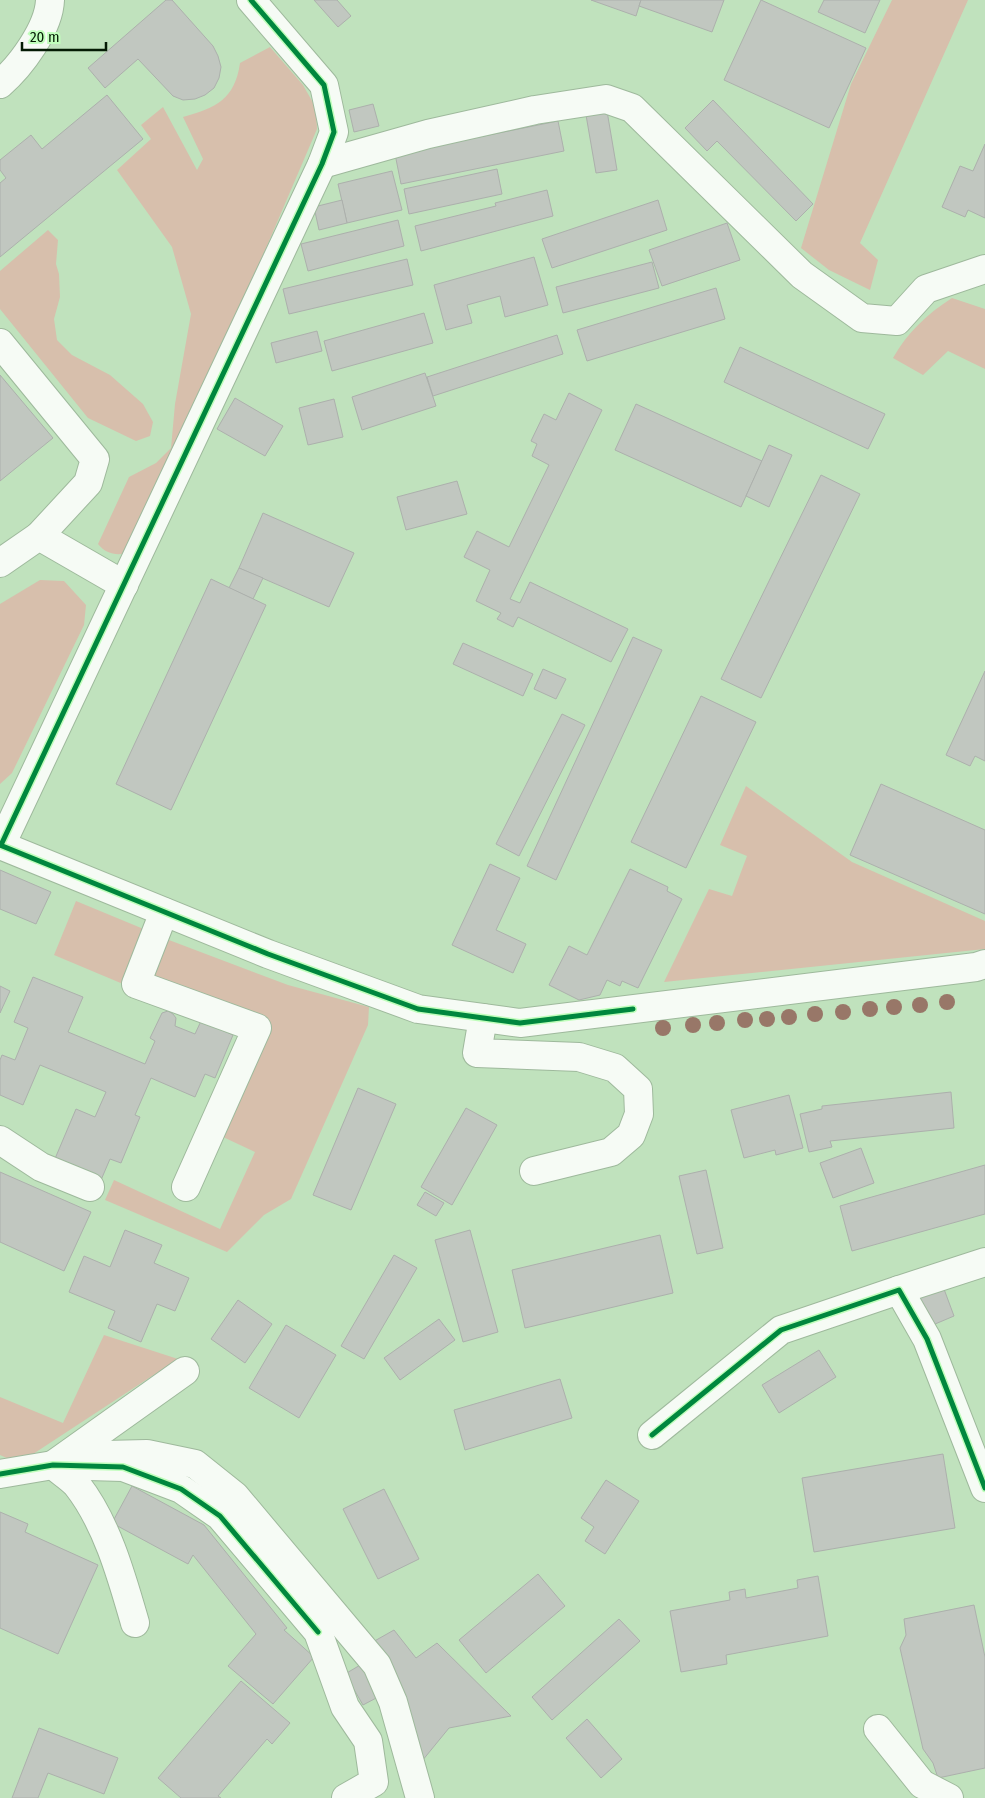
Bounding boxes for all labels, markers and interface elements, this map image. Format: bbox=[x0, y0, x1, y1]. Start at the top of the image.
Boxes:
scale bar bbox=[22, 20, 106, 52]
text: 20 m bbox=[30, 28, 60, 46]

